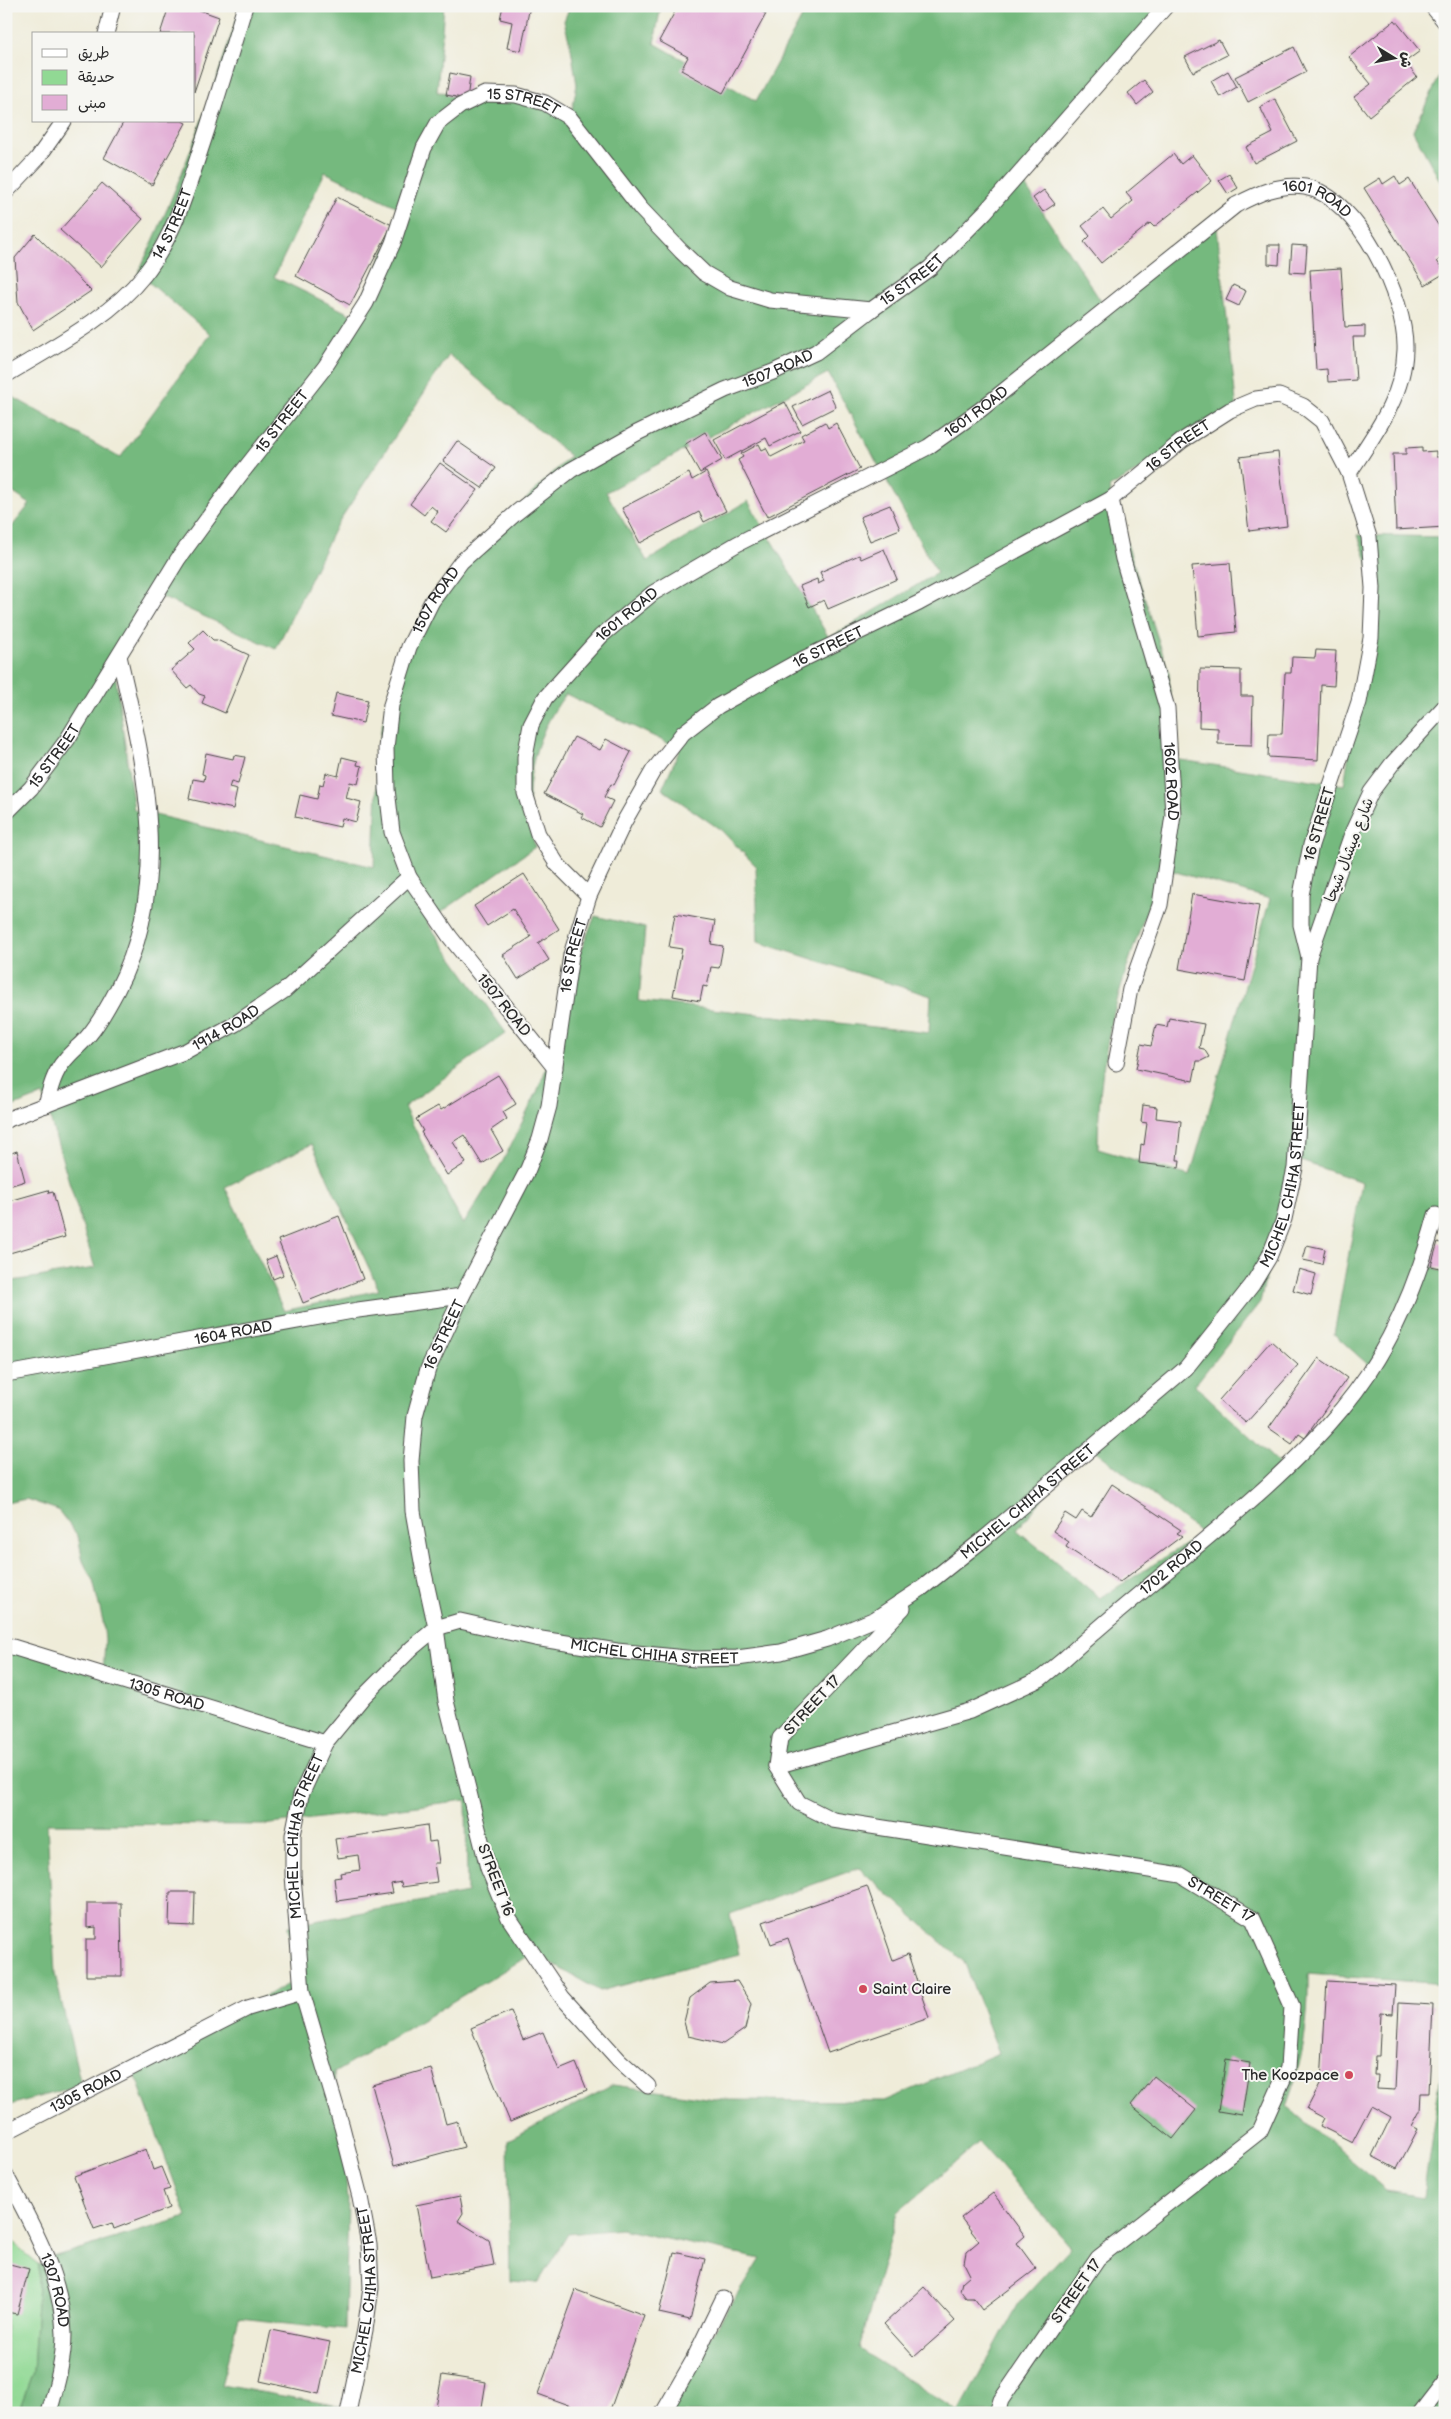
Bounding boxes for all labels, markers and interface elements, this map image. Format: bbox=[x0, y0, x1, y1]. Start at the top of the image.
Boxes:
legend bbox=[32, 32, 195, 122]
north arrow bbox=[1368, 32, 1418, 82]
text: طريق bbox=[78, 44, 110, 63]
text: ش bbox=[1397, 51, 1416, 69]
text: حديقة bbox=[78, 68, 115, 87]
street label: 15 STREET bbox=[486, 85, 564, 120]
text: مبنى bbox=[78, 94, 106, 113]
street label: 1601 ROAD bbox=[1282, 177, 1355, 222]
street label: 14 STREET bbox=[148, 186, 197, 263]
street label: 15 STREET bbox=[876, 250, 948, 311]
street label: 1507 ROAD bbox=[740, 346, 817, 393]
street label: 1601 ROAD bbox=[941, 382, 1013, 442]
street label: 15 STREET bbox=[252, 386, 313, 457]
street label: 16 STREET bbox=[1142, 416, 1214, 477]
street label: 1507 ROAD bbox=[408, 563, 464, 637]
street label: 1601 ROAD bbox=[592, 584, 662, 646]
street label: 16 STREET bbox=[790, 622, 867, 672]
street label: 15 STREET bbox=[25, 720, 85, 792]
street label: 1602 ROAD bbox=[1159, 742, 1183, 822]
street label: 16 STREET bbox=[1300, 785, 1339, 863]
street label: شارع ميشال شيحا bbox=[1321, 795, 1378, 905]
street label: 16 STREET bbox=[557, 916, 592, 994]
street label: 1507 ROAD bbox=[472, 970, 535, 1041]
street label: 1914 ROAD bbox=[189, 1001, 264, 1056]
street label: MICHEL CHIHA STREET bbox=[1256, 1102, 1309, 1271]
street label: 16 STREET bbox=[420, 1297, 469, 1374]
street label: 1604 ROAD bbox=[193, 1317, 274, 1350]
street label: MICHEL CHIHA STREET bbox=[957, 1440, 1099, 1564]
street label: 1702 ROAD bbox=[1136, 1536, 1207, 1599]
street label: MICHEL CHIHA STREET bbox=[569, 1635, 739, 1669]
street label: STREET 17 bbox=[780, 1671, 845, 1739]
street label: 1305 ROAD bbox=[126, 1674, 207, 1715]
street label: MICHEL CHIHA STREET bbox=[284, 1751, 329, 1920]
street label: STREET 16 bbox=[473, 1841, 518, 1919]
street label: STREET 17 bbox=[1184, 1872, 1258, 1928]
place label: Saint Claire bbox=[873, 1980, 951, 1999]
marker: Saint Claire bbox=[857, 1983, 869, 1995]
street label: 1305 ROAD bbox=[47, 2065, 126, 2118]
place label: The Koozpace bbox=[1241, 2066, 1339, 2085]
marker: The Koozpace bbox=[1343, 2069, 1355, 2081]
street label: MICHEL CHIHA STREET bbox=[347, 2204, 381, 2375]
street label: 1307 ROAD bbox=[36, 2250, 73, 2328]
street label: STREET 17 bbox=[1047, 2255, 1106, 2327]

